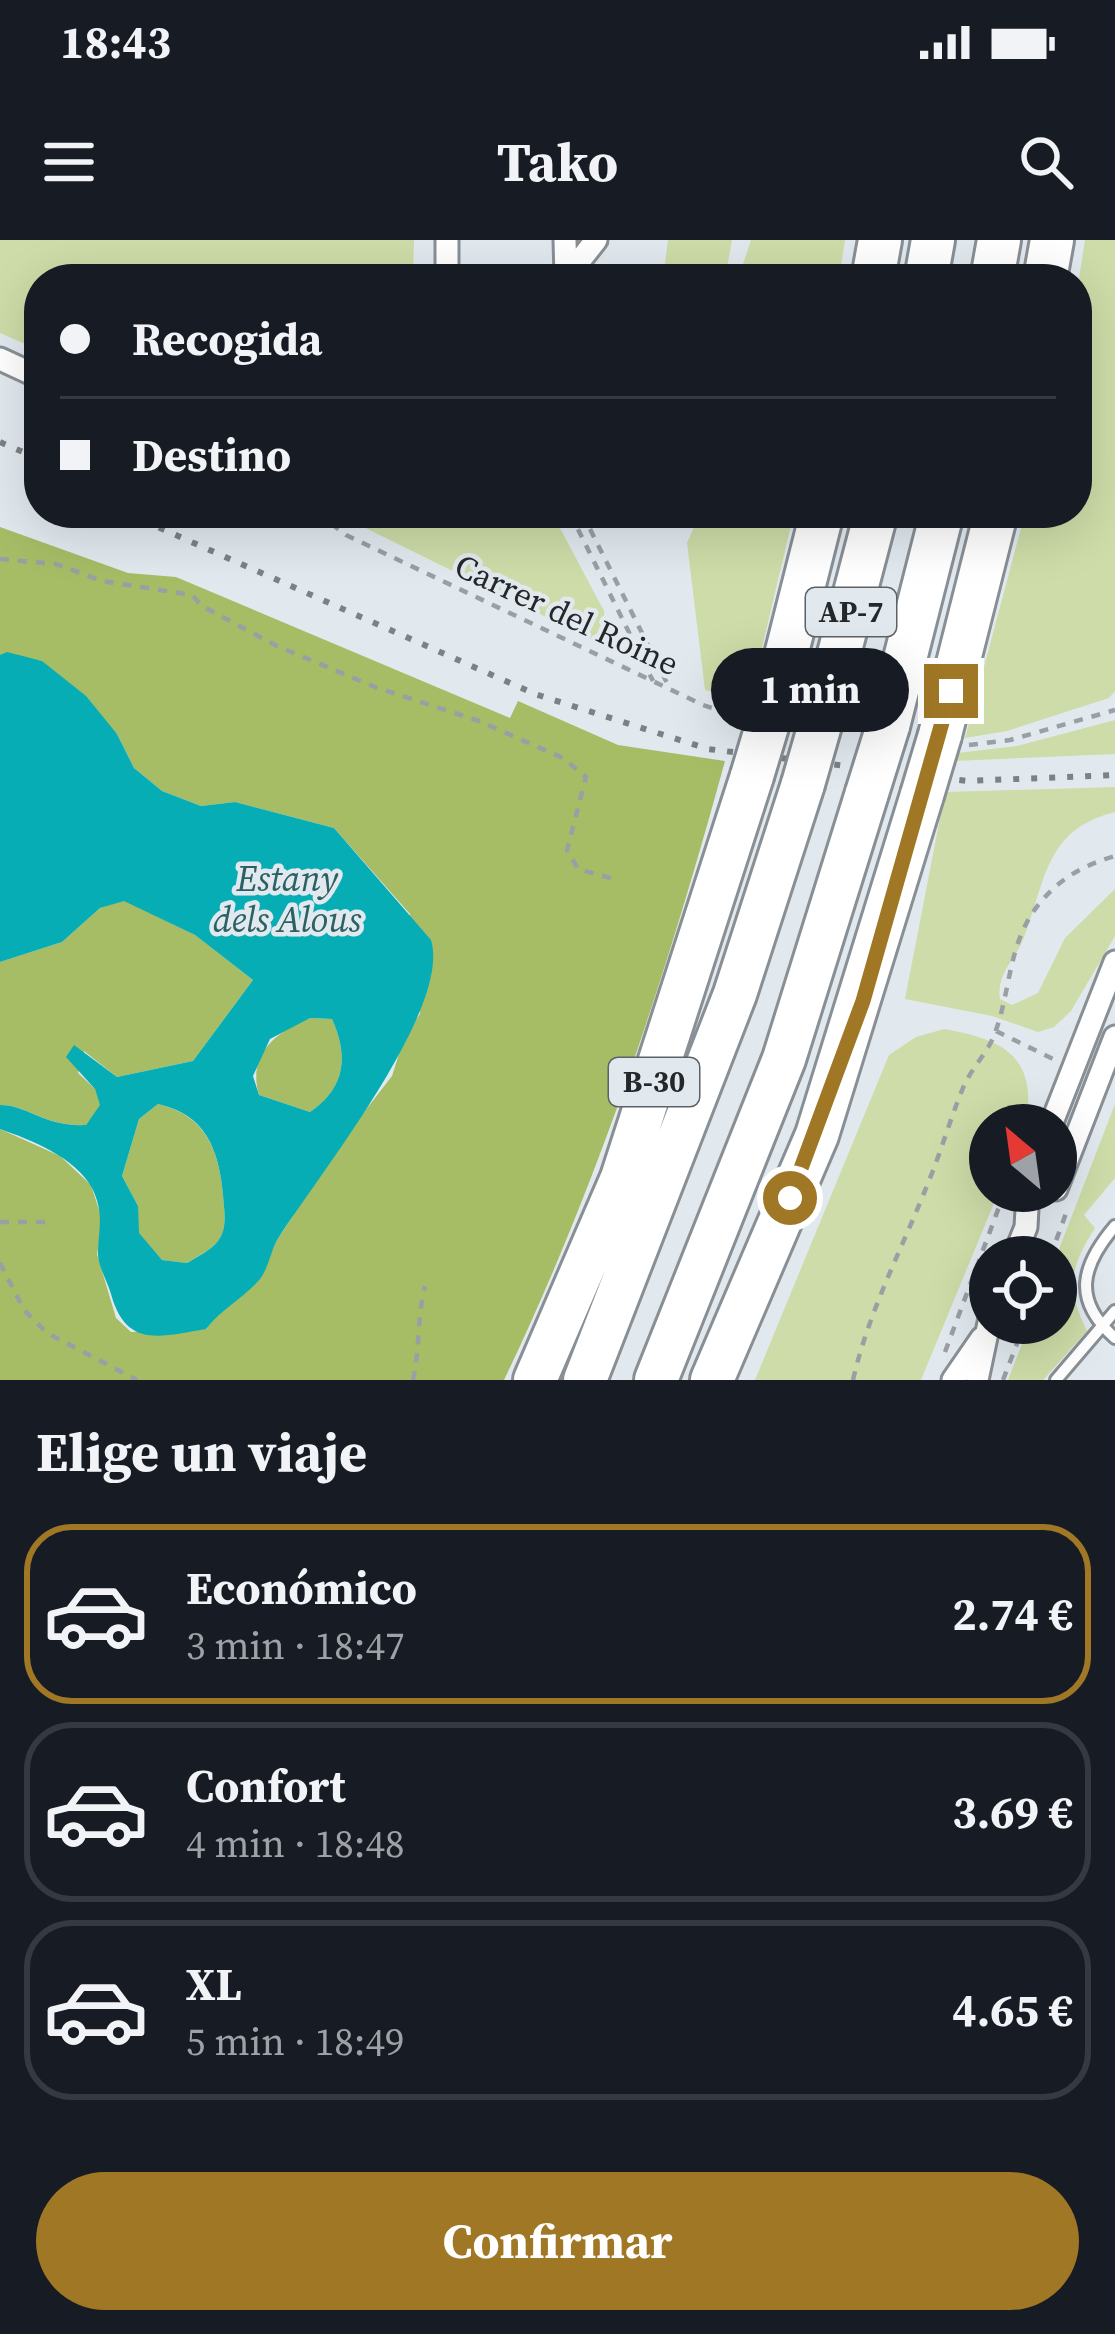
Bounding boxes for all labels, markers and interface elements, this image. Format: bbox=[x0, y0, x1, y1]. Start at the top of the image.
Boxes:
text: 18:43 bbox=[60, 11, 171, 73]
text: Tako bbox=[497, 125, 618, 199]
icon: menu bbox=[36, 129, 102, 195]
icon: search bbox=[1013, 129, 1079, 195]
text: Recogida bbox=[132, 308, 322, 370]
text: Destino bbox=[132, 424, 291, 486]
street label: Carrer del Roine bbox=[448, 543, 686, 686]
road number: AP-7 bbox=[806, 588, 896, 636]
callout: 1 min bbox=[711, 649, 909, 733]
text: 1 min bbox=[759, 663, 861, 716]
route end bbox=[924, 664, 978, 718]
water label: Estany dels Alous bbox=[213, 854, 362, 944]
road number: B-30 bbox=[609, 1058, 699, 1106]
north arrow bbox=[969, 1104, 1077, 1212]
map controls bbox=[969, 1104, 1077, 1344]
route start bbox=[763, 1171, 817, 1225]
button: locate bbox=[969, 1236, 1077, 1344]
text: Elige un viaje bbox=[36, 1415, 367, 1489]
text: Económico bbox=[186, 1557, 417, 1619]
icon: car bbox=[42, 1560, 150, 1668]
text: 2.74 € bbox=[952, 1583, 1073, 1645]
text: 3 min · 18:47 bbox=[186, 1619, 405, 1672]
text: Confort bbox=[186, 1755, 346, 1817]
icon: car bbox=[42, 1758, 150, 1866]
text: 3.69 € bbox=[952, 1781, 1073, 1843]
text: 4 min · 18:48 bbox=[186, 1817, 405, 1870]
text: XL bbox=[186, 1953, 242, 2015]
icon: car bbox=[42, 1956, 150, 2064]
text: 4.65 € bbox=[952, 1979, 1073, 2041]
text: 5 min · 18:49 bbox=[186, 2015, 405, 2068]
button: Confirmar bbox=[36, 2172, 1079, 2310]

